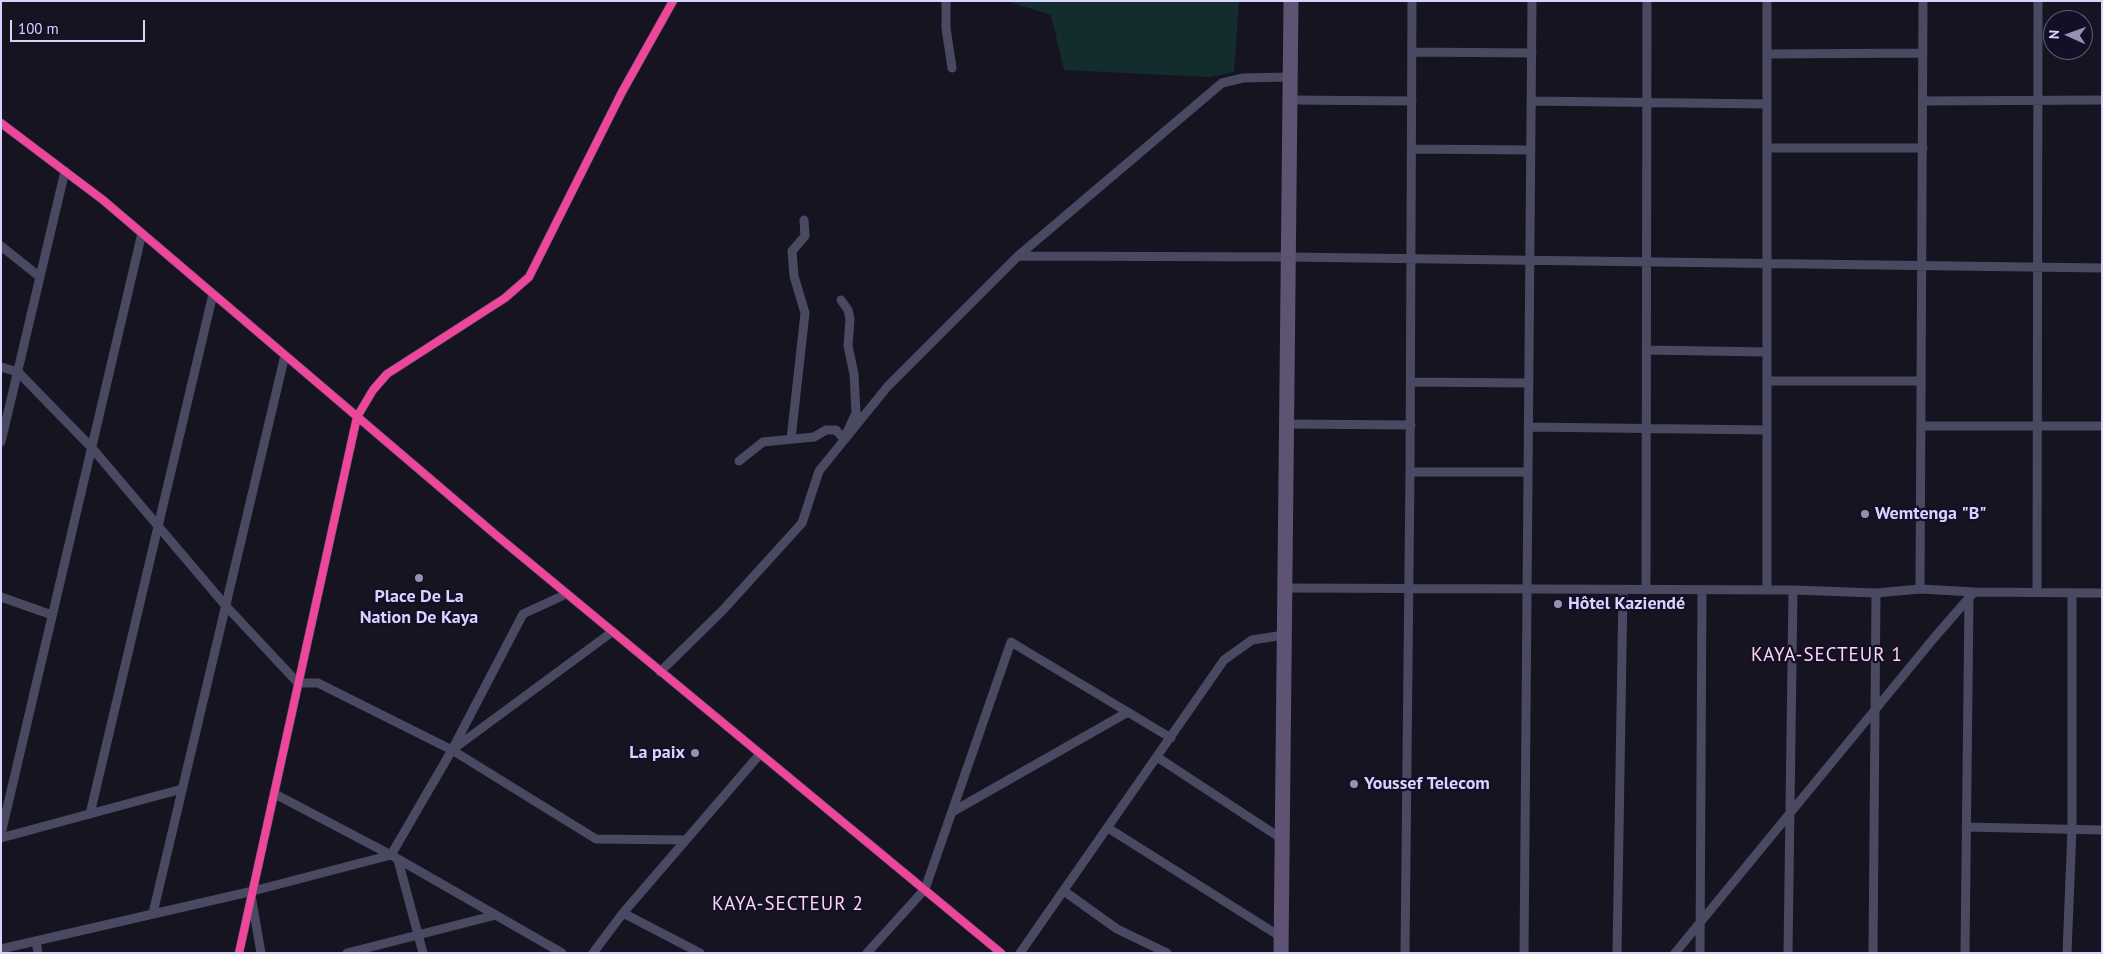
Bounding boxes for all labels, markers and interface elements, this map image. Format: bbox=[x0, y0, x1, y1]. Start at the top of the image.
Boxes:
scale bar bbox=[12, 10, 148, 42]
north arrow bbox=[2043, 10, 2093, 60]
text: 100 m bbox=[18, 19, 59, 38]
text: N bbox=[2045, 30, 2063, 39]
place label: Wemtenga "B" bbox=[1875, 503, 1987, 525]
marker: Wemtenga "B" bbox=[1859, 508, 1871, 520]
marker: Place De La Nation De Kaya bbox=[413, 572, 425, 584]
place label: Place De La Nation De Kaya bbox=[360, 586, 478, 628]
place label: Hôtel Kaziendé bbox=[1568, 593, 1685, 615]
marker: Hôtel Kaziendé bbox=[1552, 598, 1564, 610]
district label: KAYA-SECTEUR 1 bbox=[1749, 645, 1905, 667]
place label: La paix bbox=[629, 742, 685, 764]
marker: La paix bbox=[689, 747, 701, 759]
place label: Youssef Telecom bbox=[1364, 773, 1490, 795]
marker: Youssef Telecom bbox=[1348, 778, 1360, 790]
district label: KAYA-SECTEUR 2 bbox=[710, 894, 866, 916]

